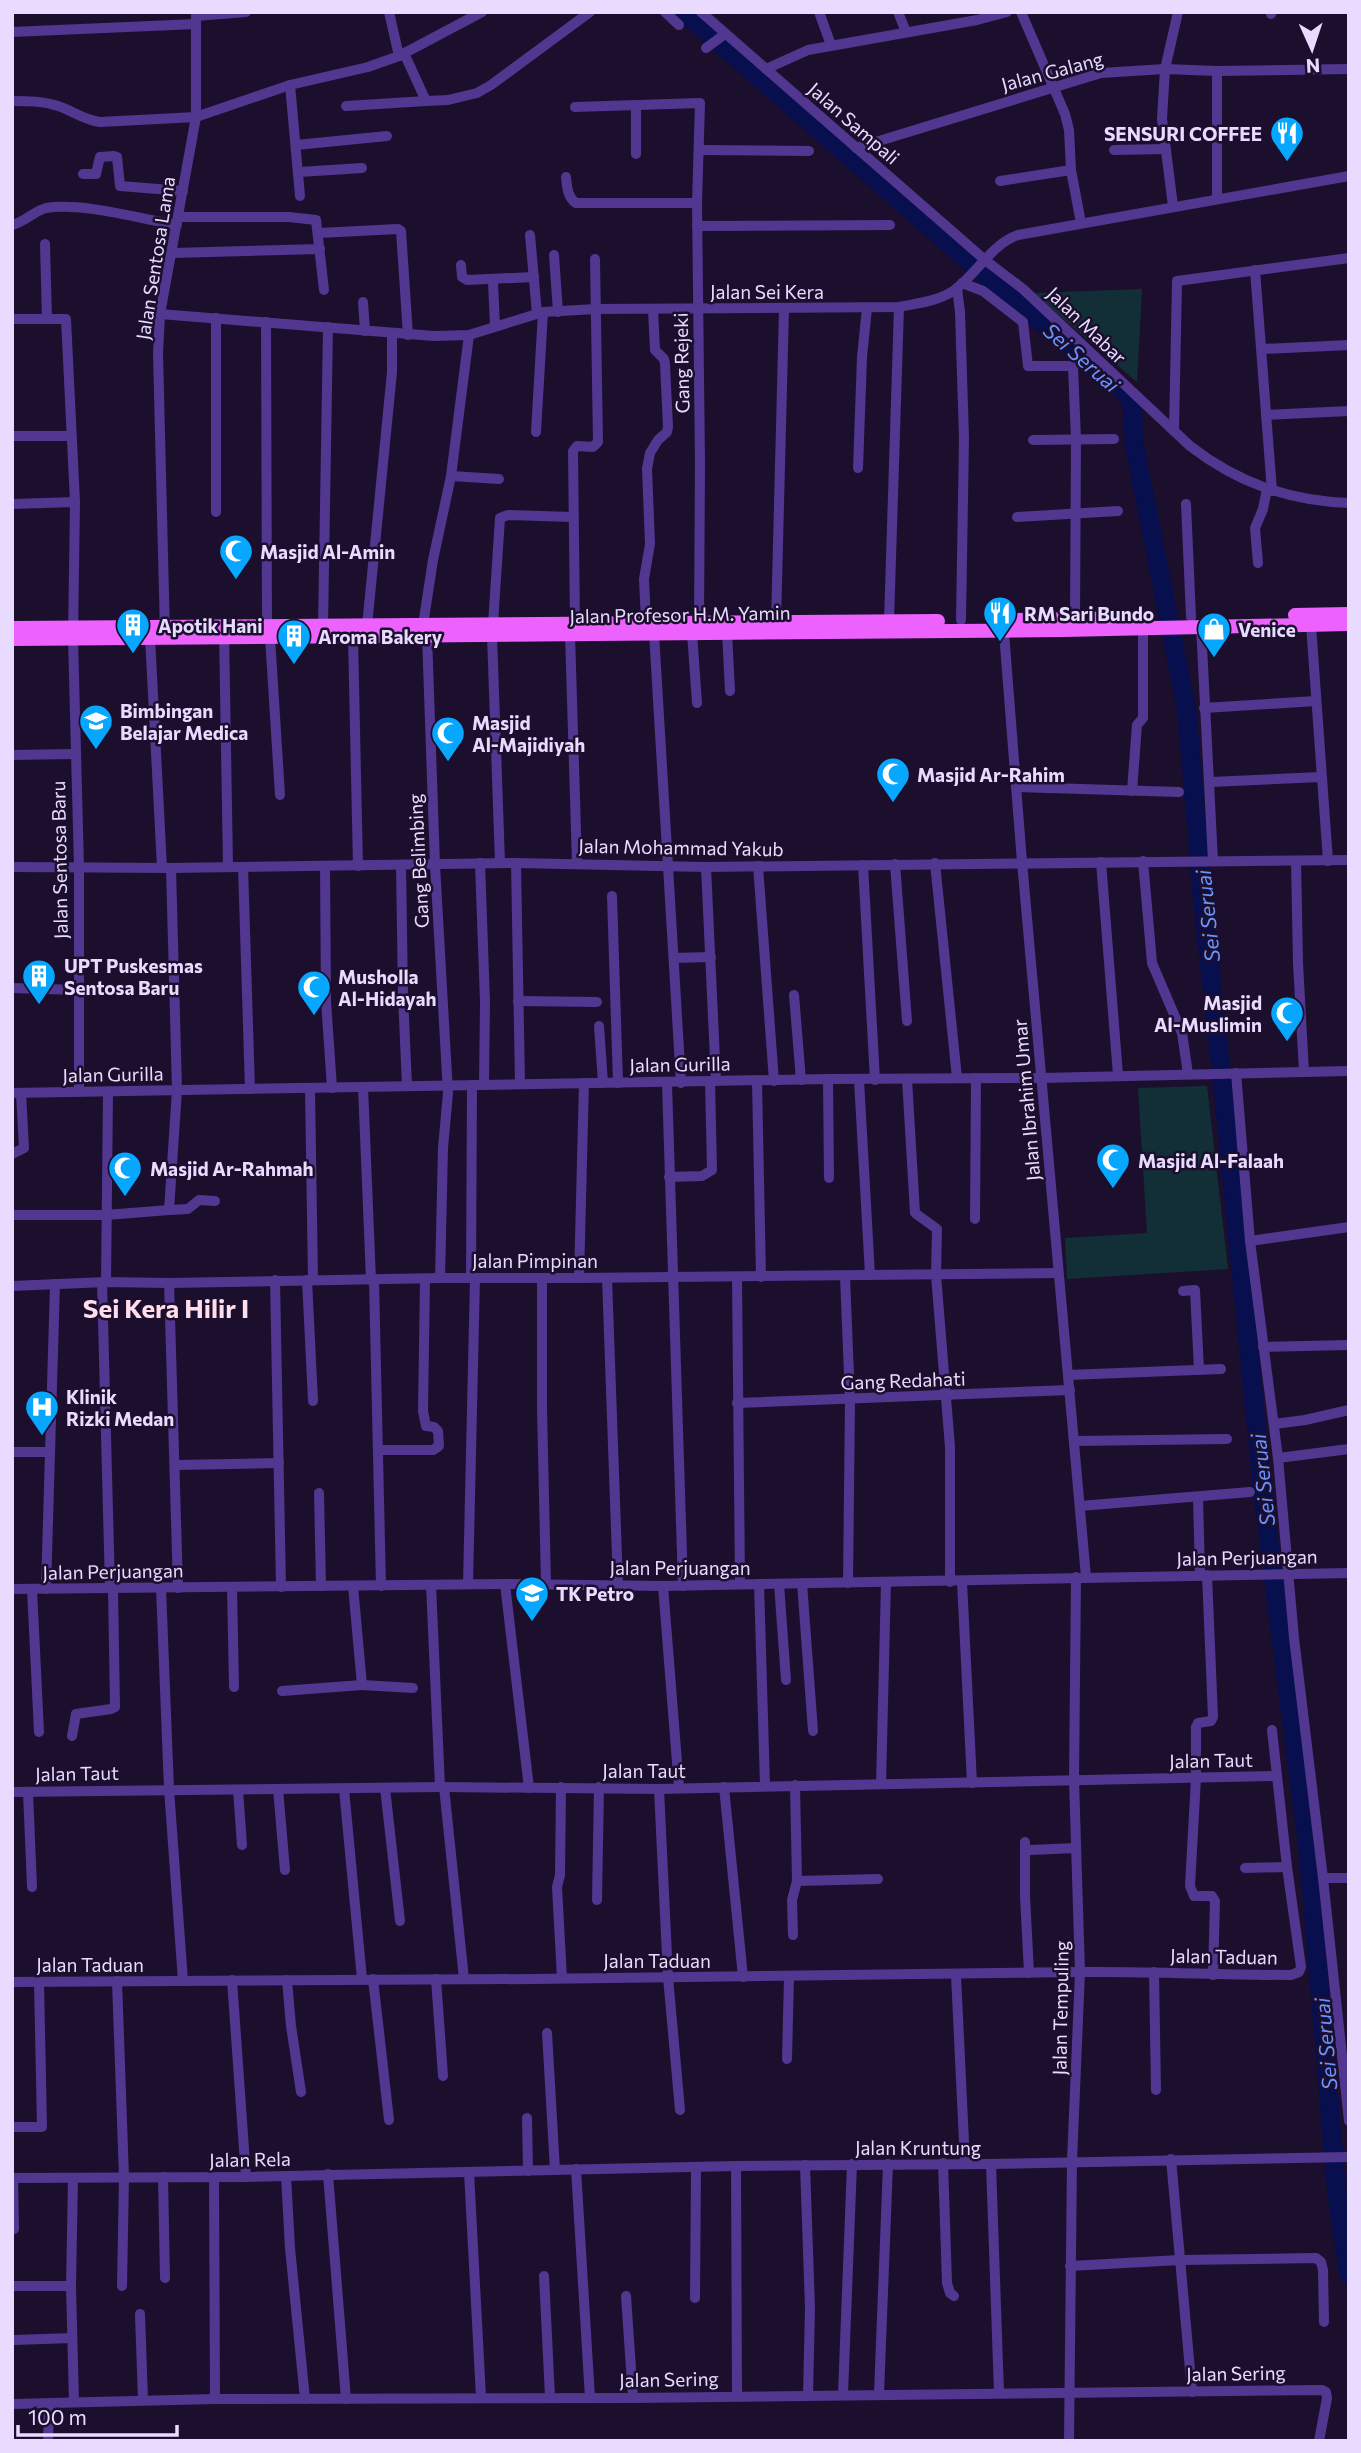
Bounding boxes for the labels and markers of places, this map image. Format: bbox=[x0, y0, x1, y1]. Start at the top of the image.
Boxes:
restaurant icon: SENSURI COFFEE bbox=[1268, 114, 1306, 163]
place label: SENSURI COFFEE bbox=[1104, 122, 1262, 145]
mosque icon: Masjid Al-Amin bbox=[217, 532, 255, 581]
place label: Masjid Al-Amin bbox=[260, 540, 395, 563]
restaurant icon: RM Sari Bundo bbox=[981, 594, 1019, 643]
place label: RM Sari Bundo bbox=[1024, 602, 1154, 625]
building icon: Apotik Hani bbox=[114, 606, 152, 655]
shop icon: Venice bbox=[1195, 610, 1233, 659]
place label: Apotik Hani bbox=[158, 614, 263, 637]
building icon: Aroma Bakery bbox=[275, 617, 313, 666]
place label: Venice bbox=[1238, 618, 1296, 641]
place label: Aroma Bakery bbox=[318, 625, 443, 648]
place label: Bimbingan Belajar Medica bbox=[120, 699, 248, 744]
school or university icon: Bimbingan Belajar Medica bbox=[77, 702, 115, 751]
place label: Masjid Al-Majidiyah bbox=[472, 711, 585, 756]
mosque icon: Masjid Al-Majidiyah bbox=[429, 714, 467, 763]
mosque icon: Masjid Ar-Rahim bbox=[874, 755, 912, 804]
place label: Masjid Ar-Rahim bbox=[917, 763, 1065, 786]
place label: UPT Puskesmas Sentosa Baru bbox=[64, 954, 203, 999]
building icon: UPT Puskesmas Sentosa Baru bbox=[20, 957, 58, 1006]
place label: Musholla Al-Hidayah bbox=[338, 965, 437, 1010]
mosque icon: Musholla Al-Hidayah bbox=[295, 968, 333, 1017]
place label: Masjid Al-Muslimin bbox=[1154, 991, 1262, 1036]
mosque icon: Masjid Al-Muslimin bbox=[1268, 994, 1306, 1043]
mosque icon: Masjid Al-Falaah bbox=[1094, 1141, 1132, 1190]
mosque icon: Masjid Ar-Rahmah bbox=[106, 1149, 144, 1198]
place label: Masjid Al-Falaah bbox=[1138, 1149, 1284, 1172]
place label: Masjid Ar-Rahmah bbox=[150, 1157, 313, 1180]
place label: Klinik Rizki Medan bbox=[66, 1385, 174, 1430]
hospital icon: Klinik Rizki Medan bbox=[23, 1388, 61, 1437]
school or university icon: TK Petro bbox=[513, 1574, 551, 1623]
place label: TK Petro bbox=[556, 1582, 634, 1605]

